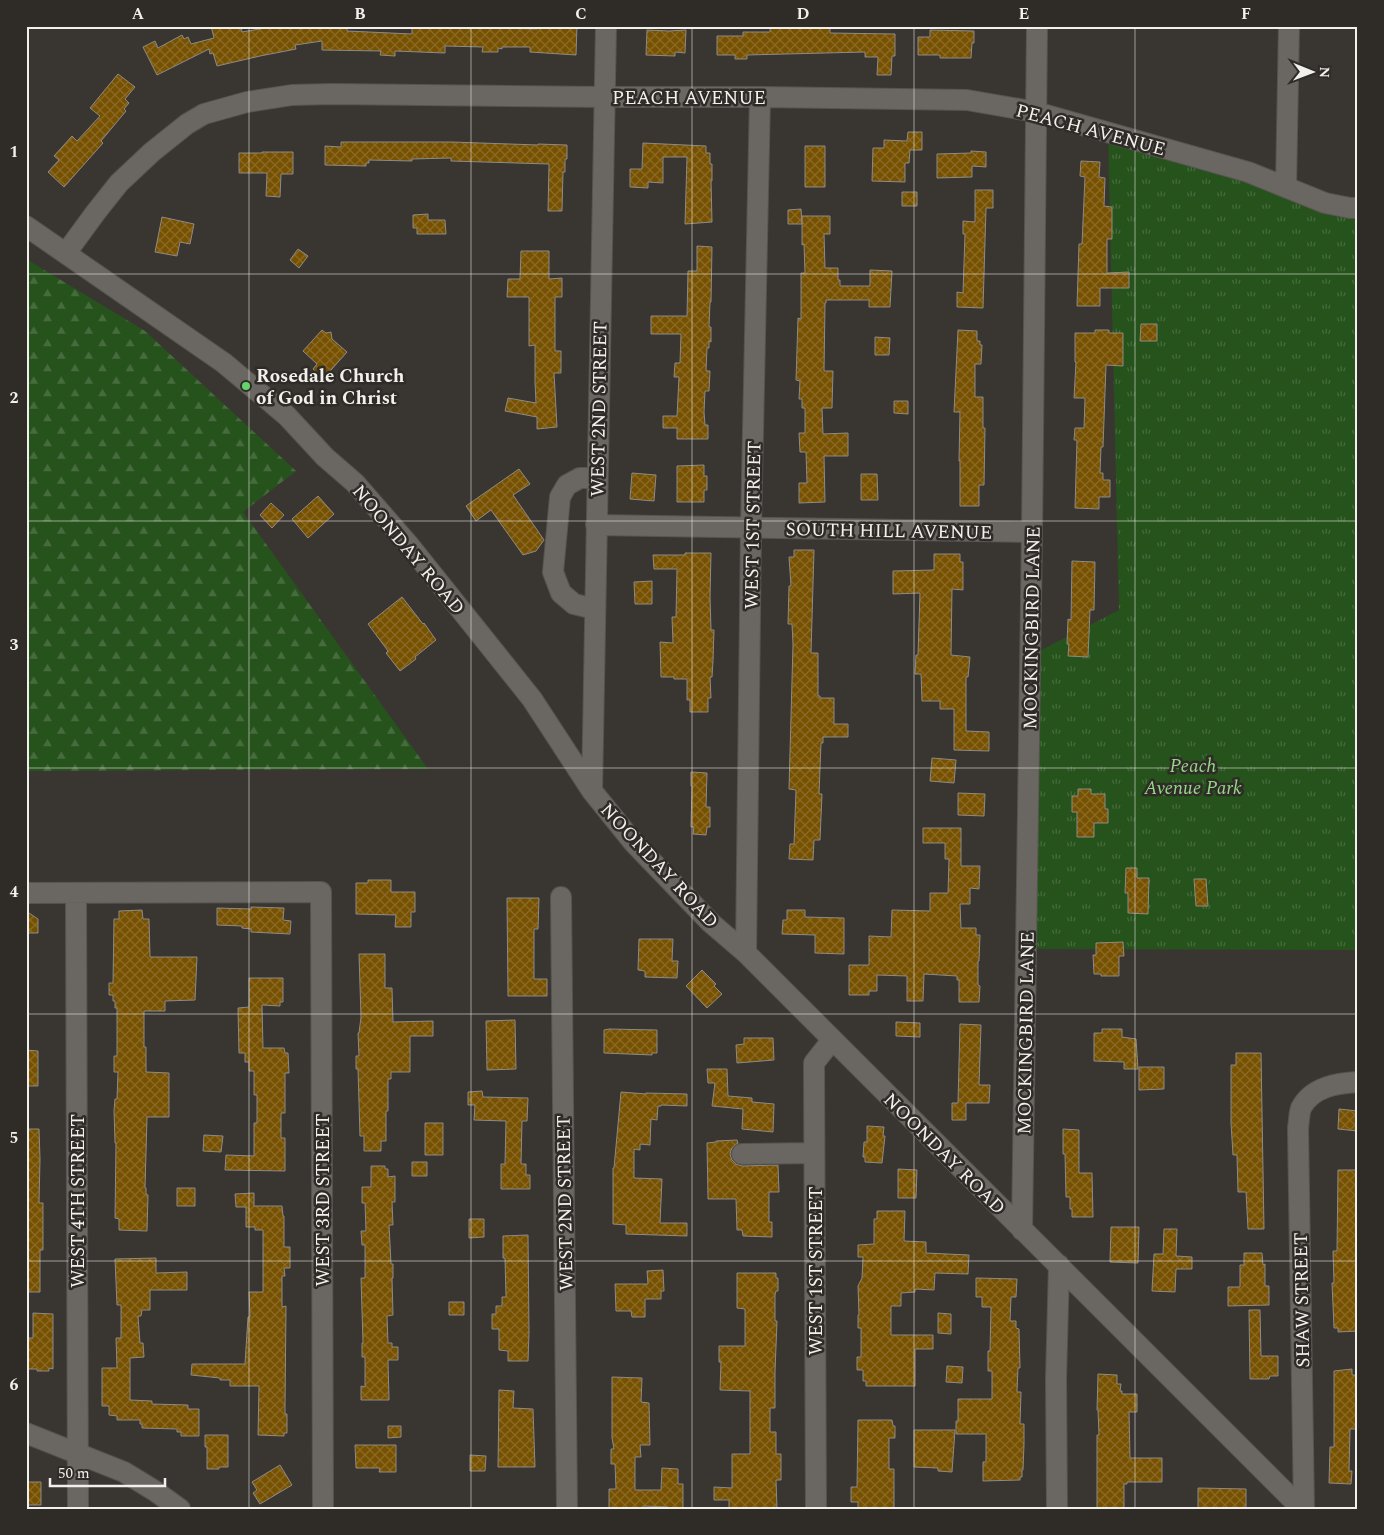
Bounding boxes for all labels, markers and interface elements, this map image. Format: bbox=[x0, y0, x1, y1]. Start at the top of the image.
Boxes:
text: A bbox=[132, 2, 145, 26]
text: B bbox=[354, 2, 366, 26]
text: C bbox=[575, 2, 587, 26]
text: D bbox=[797, 2, 810, 26]
text: E bbox=[1019, 2, 1029, 26]
text: F bbox=[1241, 2, 1251, 26]
north arrow bbox=[1286, 48, 1336, 98]
text: N bbox=[1314, 66, 1335, 78]
street label: PEACH AVENUE bbox=[612, 84, 766, 113]
street label: PEACH AVENUE bbox=[1013, 97, 1169, 164]
text: 1 bbox=[10, 140, 18, 164]
street label: WEST 2ND STREET bbox=[583, 321, 616, 497]
place label: Rosedale Church of God in Christ bbox=[256, 362, 405, 413]
marker: Rosedale Church of God in Christ bbox=[240, 380, 252, 392]
text: 2 bbox=[10, 386, 19, 410]
street label: WEST 1ST STREET bbox=[738, 440, 769, 610]
street label: NOONDAY ROAD bbox=[344, 478, 471, 622]
street label: SOUTH HILL AVENUE bbox=[785, 515, 993, 548]
street label: MOCKINGBIRD LANE bbox=[1016, 526, 1049, 730]
text: 3 bbox=[10, 633, 19, 657]
park label: Peach Avenue Park bbox=[1143, 752, 1242, 803]
street label: NOONDAY ROAD bbox=[593, 797, 725, 935]
text: 4 bbox=[10, 880, 19, 904]
street label: MOCKINGBIRD LANE bbox=[1010, 931, 1043, 1135]
street label: NOONDAY ROAD bbox=[876, 1086, 1012, 1222]
street label: WEST 3RD STREET bbox=[309, 1113, 338, 1287]
street label: WEST 4TH STREET bbox=[64, 1114, 93, 1288]
street label: WEST 2ND STREET bbox=[549, 1115, 582, 1291]
text: 5 bbox=[10, 1126, 18, 1150]
street label: WEST 1ST STREET bbox=[802, 1187, 831, 1355]
street label: SHAW STREET bbox=[1287, 1232, 1318, 1368]
text: 6 bbox=[10, 1373, 19, 1397]
scale bar bbox=[50, 1455, 165, 1487]
text: 50 m bbox=[58, 1462, 90, 1485]

